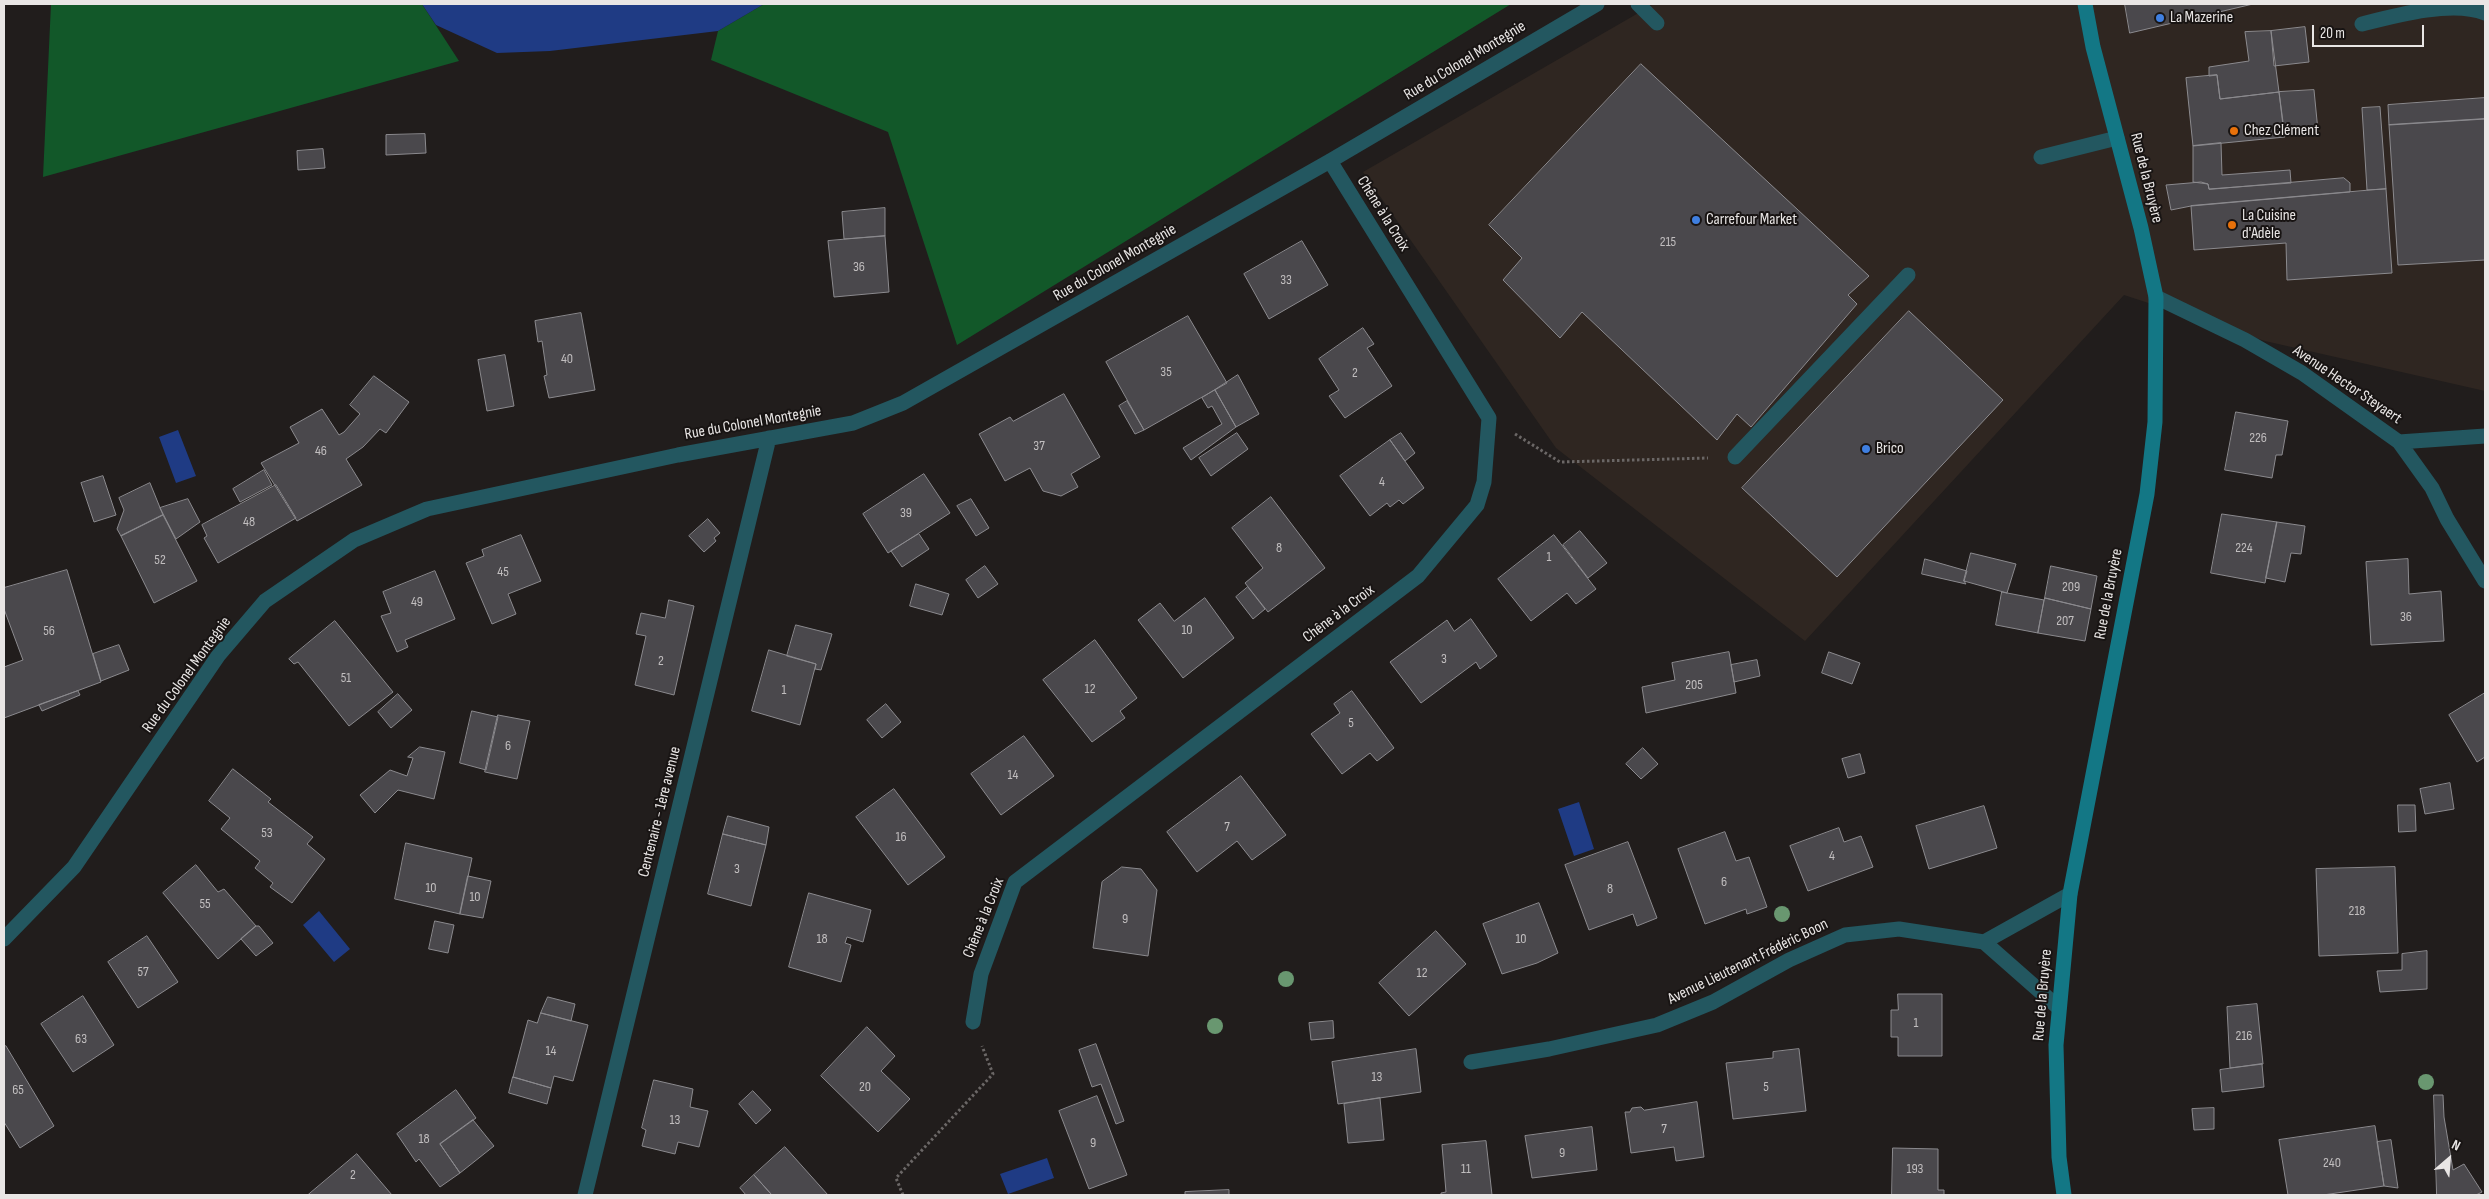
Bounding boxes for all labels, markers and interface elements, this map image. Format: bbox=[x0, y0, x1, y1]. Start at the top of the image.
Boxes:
place label: La Mazerine bbox=[2170, 8, 2233, 28]
marker: La Mazerine bbox=[2154, 12, 2166, 24]
scale bar bbox=[2314, 15, 2426, 47]
street label: Rue du Colonel Montegnie bbox=[1401, 17, 1529, 105]
text: 20 m bbox=[2320, 24, 2345, 43]
place label: Chez Clément bbox=[2244, 121, 2319, 141]
marker: Chez Clément bbox=[2228, 125, 2240, 137]
street label: Rue de la Bruyère bbox=[2126, 131, 2166, 225]
street label: Chêne à la Croix bbox=[1352, 173, 1414, 255]
place label: La Cuisine d'Adèle bbox=[2242, 206, 2296, 244]
place label: Carrefour Market bbox=[1706, 210, 1797, 230]
marker: Carrefour Market bbox=[1690, 214, 1702, 226]
marker: La Cuisine d'Adèle bbox=[2226, 219, 2238, 231]
street label: Rue du Colonel Montegnie bbox=[1050, 220, 1180, 306]
house number: 215 bbox=[1660, 234, 1676, 250]
house number: 36 bbox=[853, 259, 865, 275]
house number: 33 bbox=[1280, 272, 1292, 288]
street label: Avenue Hector Steyaert bbox=[2289, 341, 2405, 429]
house number: 40 bbox=[561, 351, 573, 367]
house number: 35 bbox=[1160, 364, 1172, 380]
house number: 2 bbox=[1352, 365, 1358, 381]
street label: Rue du Colonel Montegnie bbox=[683, 402, 823, 444]
house number: 226 bbox=[2249, 430, 2267, 446]
house number: 37 bbox=[1033, 438, 1045, 454]
place label: Brico bbox=[1876, 439, 1904, 459]
house number: 46 bbox=[315, 443, 327, 459]
marker: Brico bbox=[1860, 443, 1872, 455]
house number: 4 bbox=[1379, 474, 1385, 490]
house number: 39 bbox=[900, 505, 912, 521]
house number: 48 bbox=[243, 514, 255, 530]
house number: 8 bbox=[1276, 540, 1282, 556]
house number: 224 bbox=[2235, 540, 2253, 556]
street label: Rue de la Bruyère bbox=[2091, 547, 2127, 641]
house number: 1 bbox=[1547, 549, 1551, 565]
house number: 52 bbox=[154, 552, 166, 568]
house number: 45 bbox=[497, 564, 509, 580]
house number: 209 bbox=[2062, 579, 2080, 595]
street label: Chêne à la Croix bbox=[1299, 581, 1379, 647]
house number: 49 bbox=[411, 594, 423, 610]
house number: 36 bbox=[2400, 609, 2412, 625]
street label: Rue du Colonel Montegnie bbox=[139, 613, 235, 737]
house number: 207 bbox=[2056, 613, 2074, 629]
house number: 10 bbox=[1181, 622, 1193, 638]
house number: 56 bbox=[43, 623, 55, 639]
house number: 3 bbox=[1441, 651, 1447, 667]
house number: 2 bbox=[658, 653, 664, 669]
house number: 51 bbox=[341, 670, 351, 686]
house number: 205 bbox=[1685, 677, 1703, 693]
house number: 12 bbox=[1085, 681, 1095, 697]
house number: 1 bbox=[782, 682, 786, 698]
house number: 5 bbox=[1348, 715, 1354, 731]
house number: 6 bbox=[505, 738, 511, 754]
street label: Centenaire - 1ère avenue bbox=[635, 745, 685, 879]
house number: 14 bbox=[1008, 767, 1018, 783]
house number: 7 bbox=[1224, 819, 1230, 835]
house number: 53 bbox=[261, 825, 273, 841]
house number: 16 bbox=[895, 829, 907, 845]
house number: 4 bbox=[1829, 848, 1835, 864]
house number: 3 bbox=[734, 861, 740, 877]
house number: 6 bbox=[1721, 874, 1727, 890]
street label: Chêne à la Croix bbox=[959, 875, 1009, 961]
house number: 10 bbox=[425, 880, 437, 896]
house number: 8 bbox=[1607, 881, 1613, 897]
house number: 10 bbox=[469, 889, 481, 905]
house number: 55 bbox=[199, 896, 211, 912]
house number: 218 bbox=[2349, 903, 2365, 919]
house number: 9 bbox=[1122, 911, 1128, 927]
street label: Avenue Lieutenant Frédéric Boon bbox=[1665, 915, 1831, 1009]
house number: 18 bbox=[816, 931, 828, 947]
house number: 10 bbox=[1515, 931, 1527, 947]
street label: Rue de la Bruyère bbox=[2029, 948, 2057, 1042]
house number: 57 bbox=[137, 964, 149, 980]
house number: 12 bbox=[1417, 965, 1427, 981]
house number: 1 bbox=[1914, 1015, 1918, 1031]
house number: 216 bbox=[2236, 1028, 2252, 1044]
house number: 63 bbox=[75, 1031, 87, 1047]
house number: 14 bbox=[546, 1043, 556, 1059]
house number: 13 bbox=[1372, 1069, 1382, 1085]
house number: 20 bbox=[859, 1079, 871, 1095]
house number: 5 bbox=[1763, 1079, 1769, 1095]
house number: 65 bbox=[12, 1082, 24, 1098]
house number: 13 bbox=[670, 1112, 680, 1128]
house number: 7 bbox=[1661, 1121, 1667, 1137]
house number: 18 bbox=[418, 1131, 430, 1147]
north arrow bbox=[2424, 1134, 2474, 1184]
house number: 9 bbox=[1090, 1135, 1096, 1151]
text: N bbox=[2449, 1136, 2463, 1154]
house number: 9 bbox=[1559, 1145, 1565, 1161]
house number: 240 bbox=[2323, 1155, 2341, 1171]
house number: 11 bbox=[1461, 1161, 1471, 1177]
house number: 193 bbox=[1907, 1161, 1923, 1177]
house number: 2 bbox=[350, 1167, 356, 1183]

